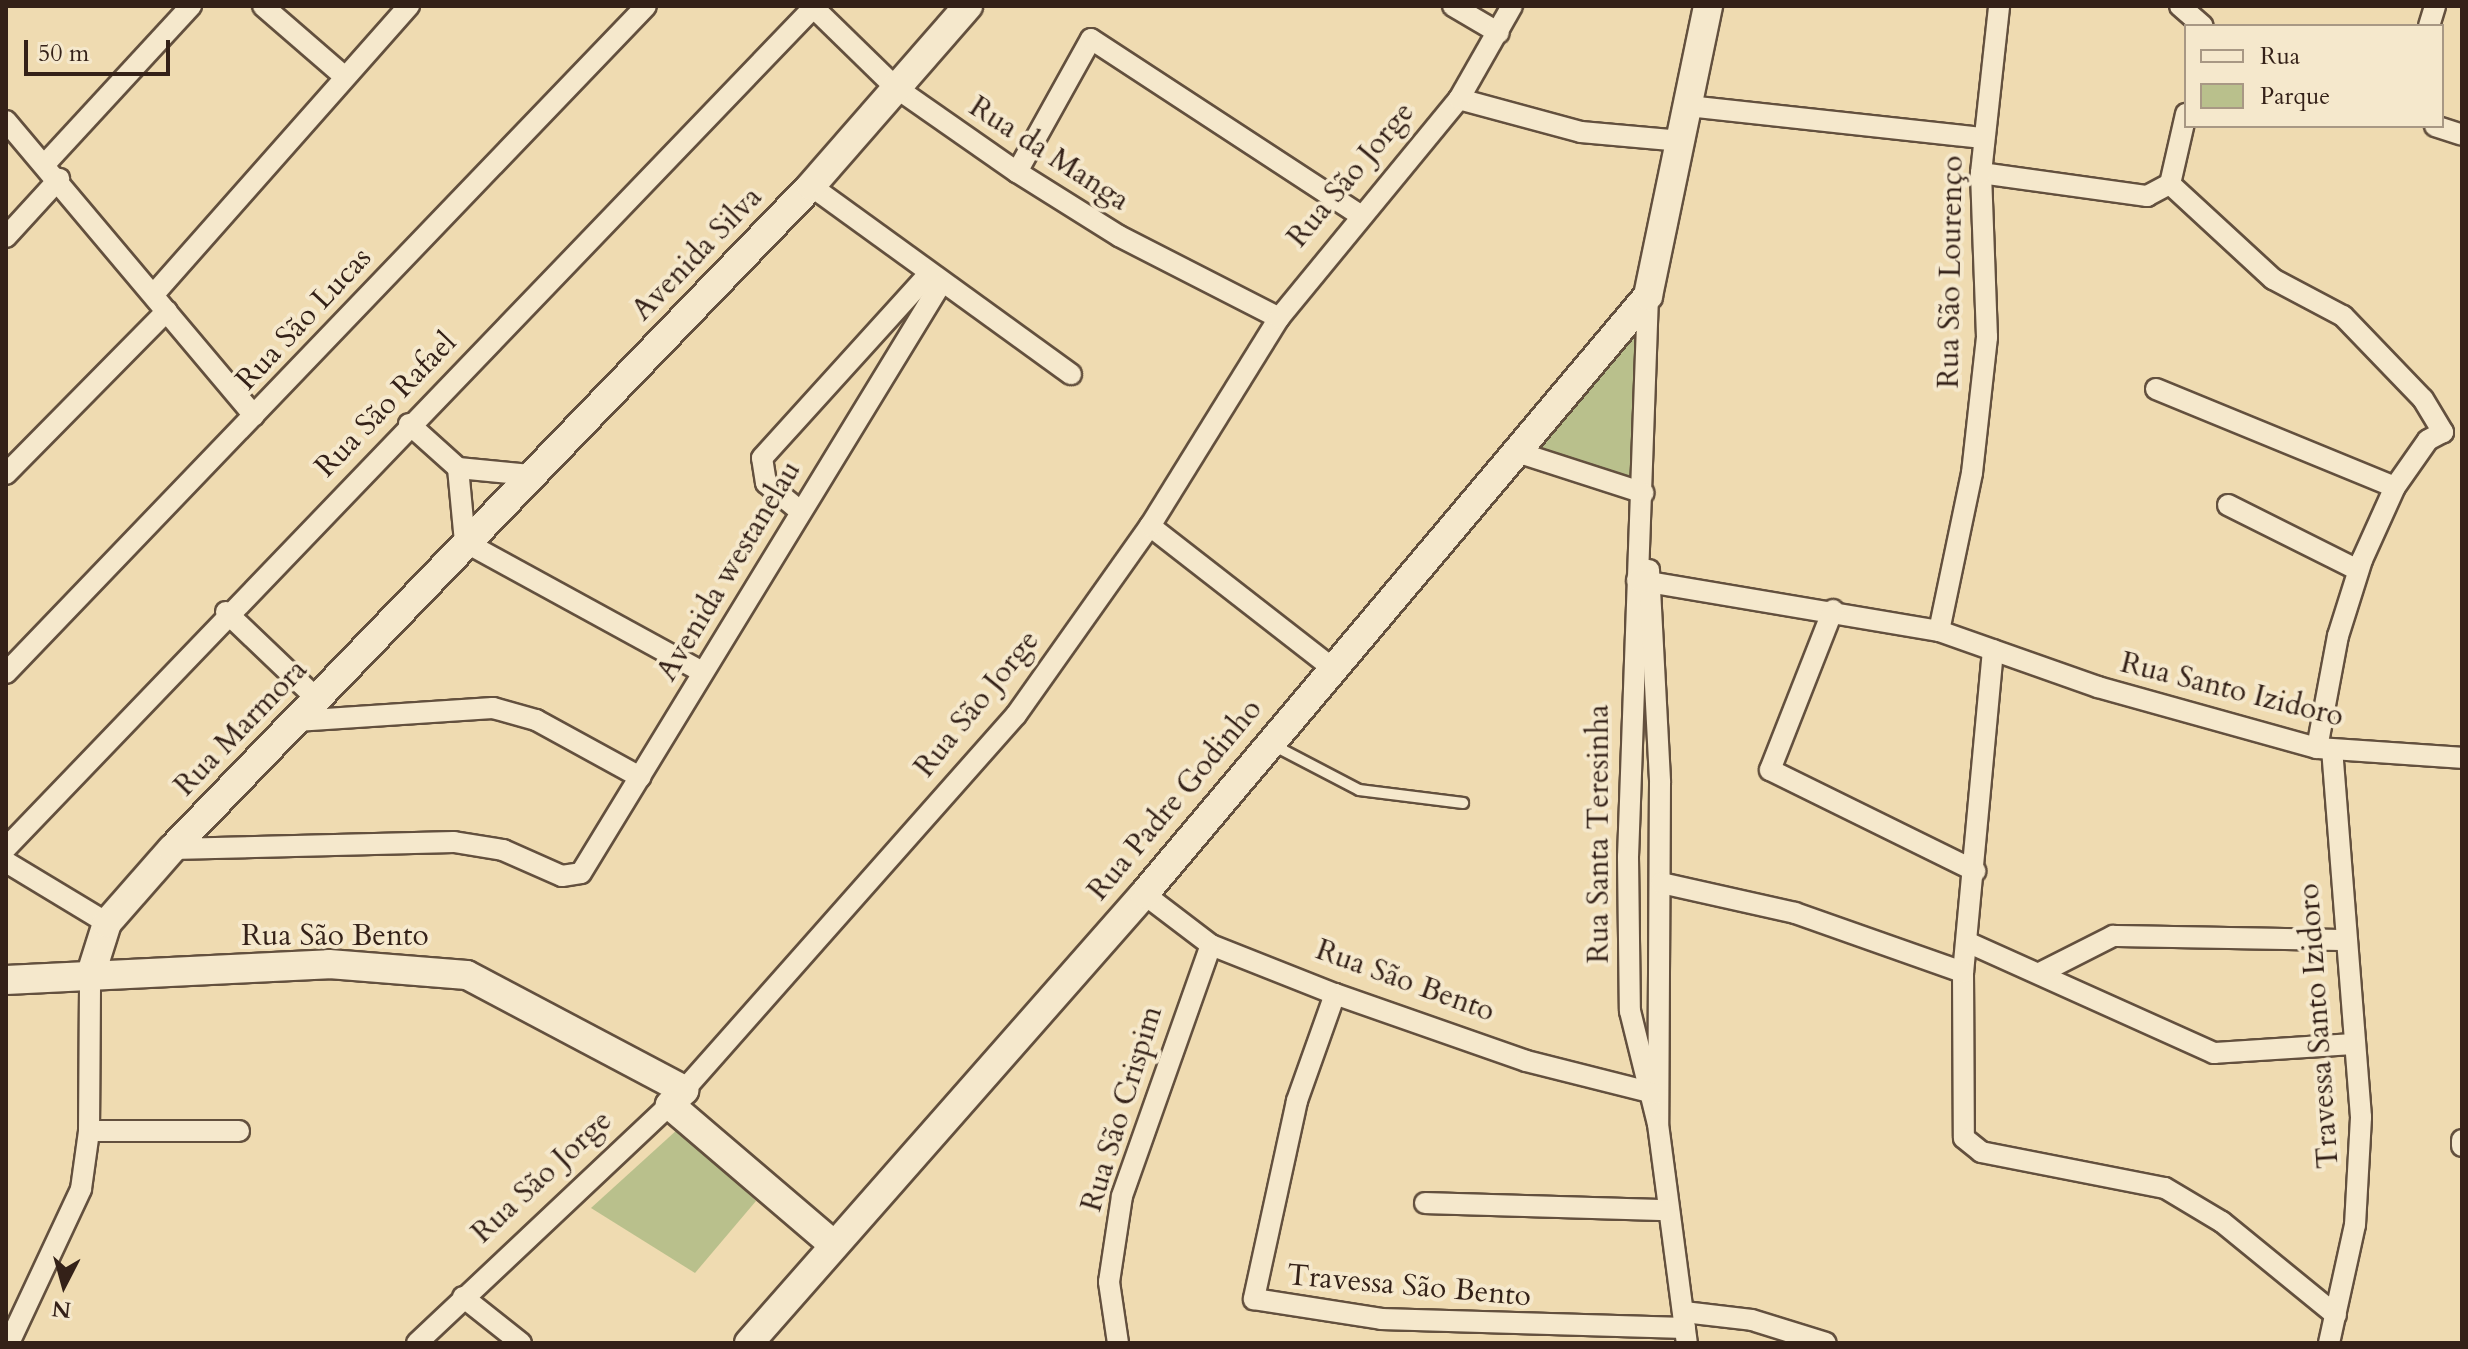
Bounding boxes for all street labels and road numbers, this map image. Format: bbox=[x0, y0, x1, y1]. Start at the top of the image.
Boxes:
street label: Rua da Manga bbox=[962, 89, 1136, 219]
street label: Rua São Jorge bbox=[1280, 95, 1422, 255]
street label: Rua São Lourenço bbox=[1931, 155, 1971, 389]
street label: Avenida Silva bbox=[624, 180, 770, 328]
street label: Rua São Lucas bbox=[229, 240, 379, 398]
street label: Rua São Rafael bbox=[308, 325, 464, 485]
street label: Avenida westanelau bbox=[649, 454, 809, 688]
street label: Rua São Jorge bbox=[907, 623, 1047, 785]
street label: Rua Santo Izidoro bbox=[2117, 645, 2347, 735]
street label: Rua Marmora bbox=[167, 652, 315, 804]
street label: Rua Padre Godinho bbox=[1080, 692, 1270, 908]
street label: Rua Santa Teresinha bbox=[1581, 705, 1617, 963]
street label: Travessa Santo Izidoro bbox=[2291, 882, 2347, 1170]
street label: Rua São Bento bbox=[241, 918, 429, 954]
street label: Rua São Bento bbox=[1311, 932, 1499, 1030]
street label: Rua São Crispim bbox=[1074, 1002, 1170, 1216]
street label: Rua São Jorge bbox=[464, 1103, 620, 1251]
street label: Travessa São Bento bbox=[1285, 1257, 1533, 1315]

